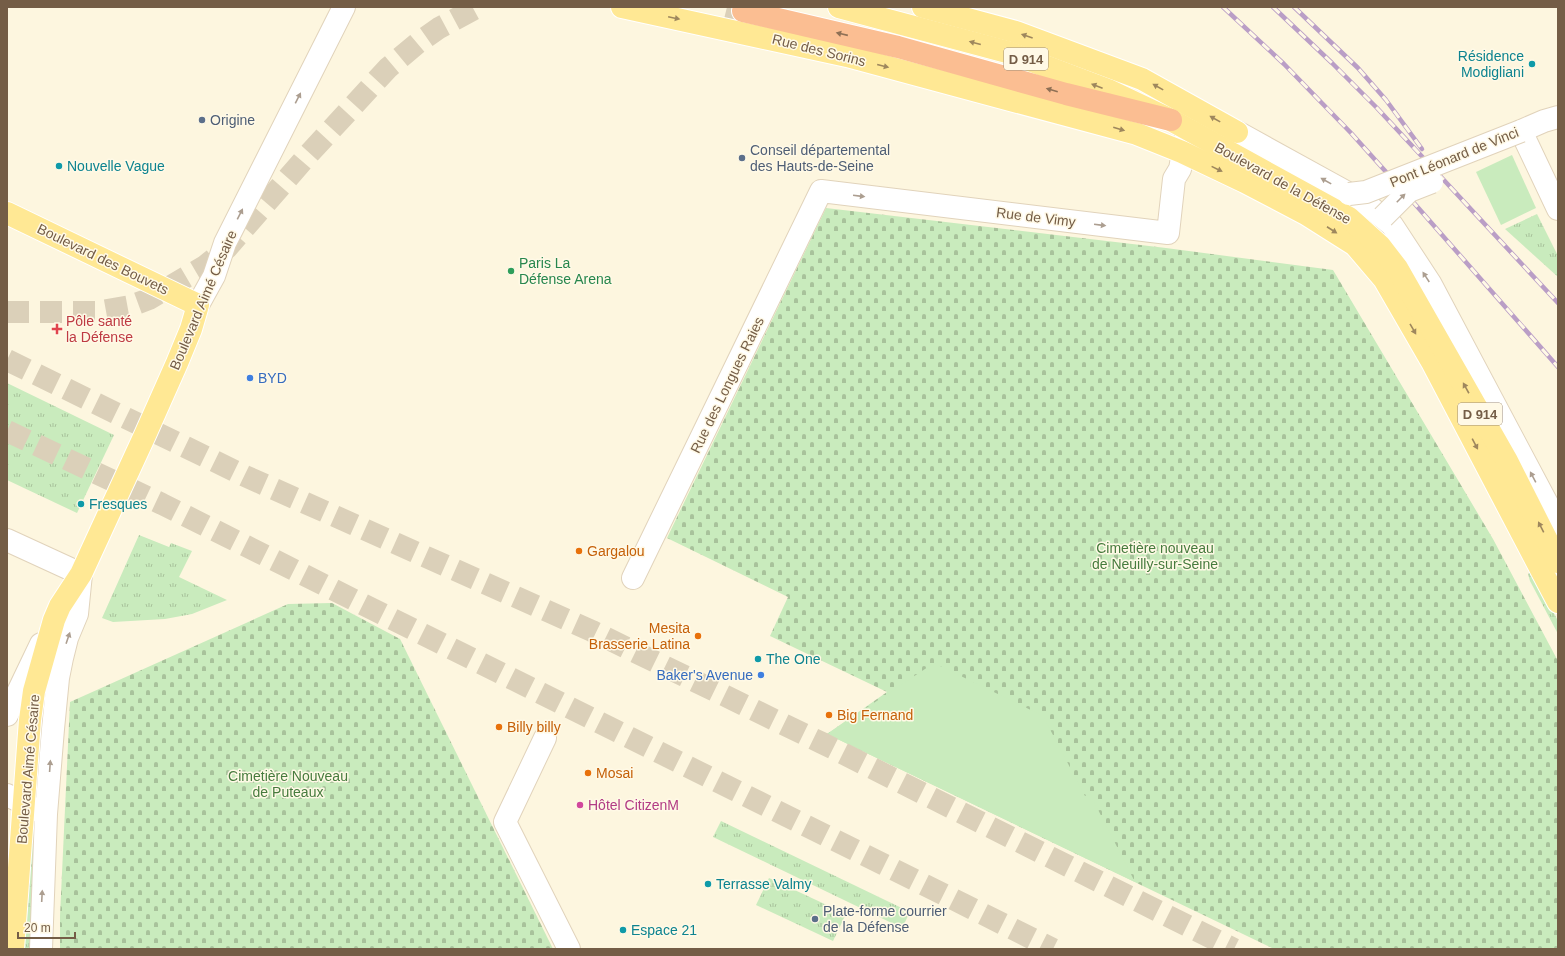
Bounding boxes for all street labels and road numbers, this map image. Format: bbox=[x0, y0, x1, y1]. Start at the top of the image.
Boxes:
street label: Rue des Sorins bbox=[771, 31, 867, 69]
road number: D 914 bbox=[1004, 48, 1048, 70]
street label: Pont Léonard de Vinci bbox=[1387, 124, 1521, 190]
street label: Boulevard de la Défense bbox=[1212, 139, 1354, 227]
street label: Rue de Vimy bbox=[995, 204, 1077, 230]
street label: Boulevard des Bouvets bbox=[35, 220, 171, 298]
street label: Boulevard Aimé Césaire bbox=[166, 228, 240, 372]
street label: Rue des Longues Raies bbox=[687, 314, 767, 456]
road number: D 914 bbox=[1458, 403, 1502, 425]
street label: Boulevard Aimé Césaire bbox=[13, 693, 43, 845]

